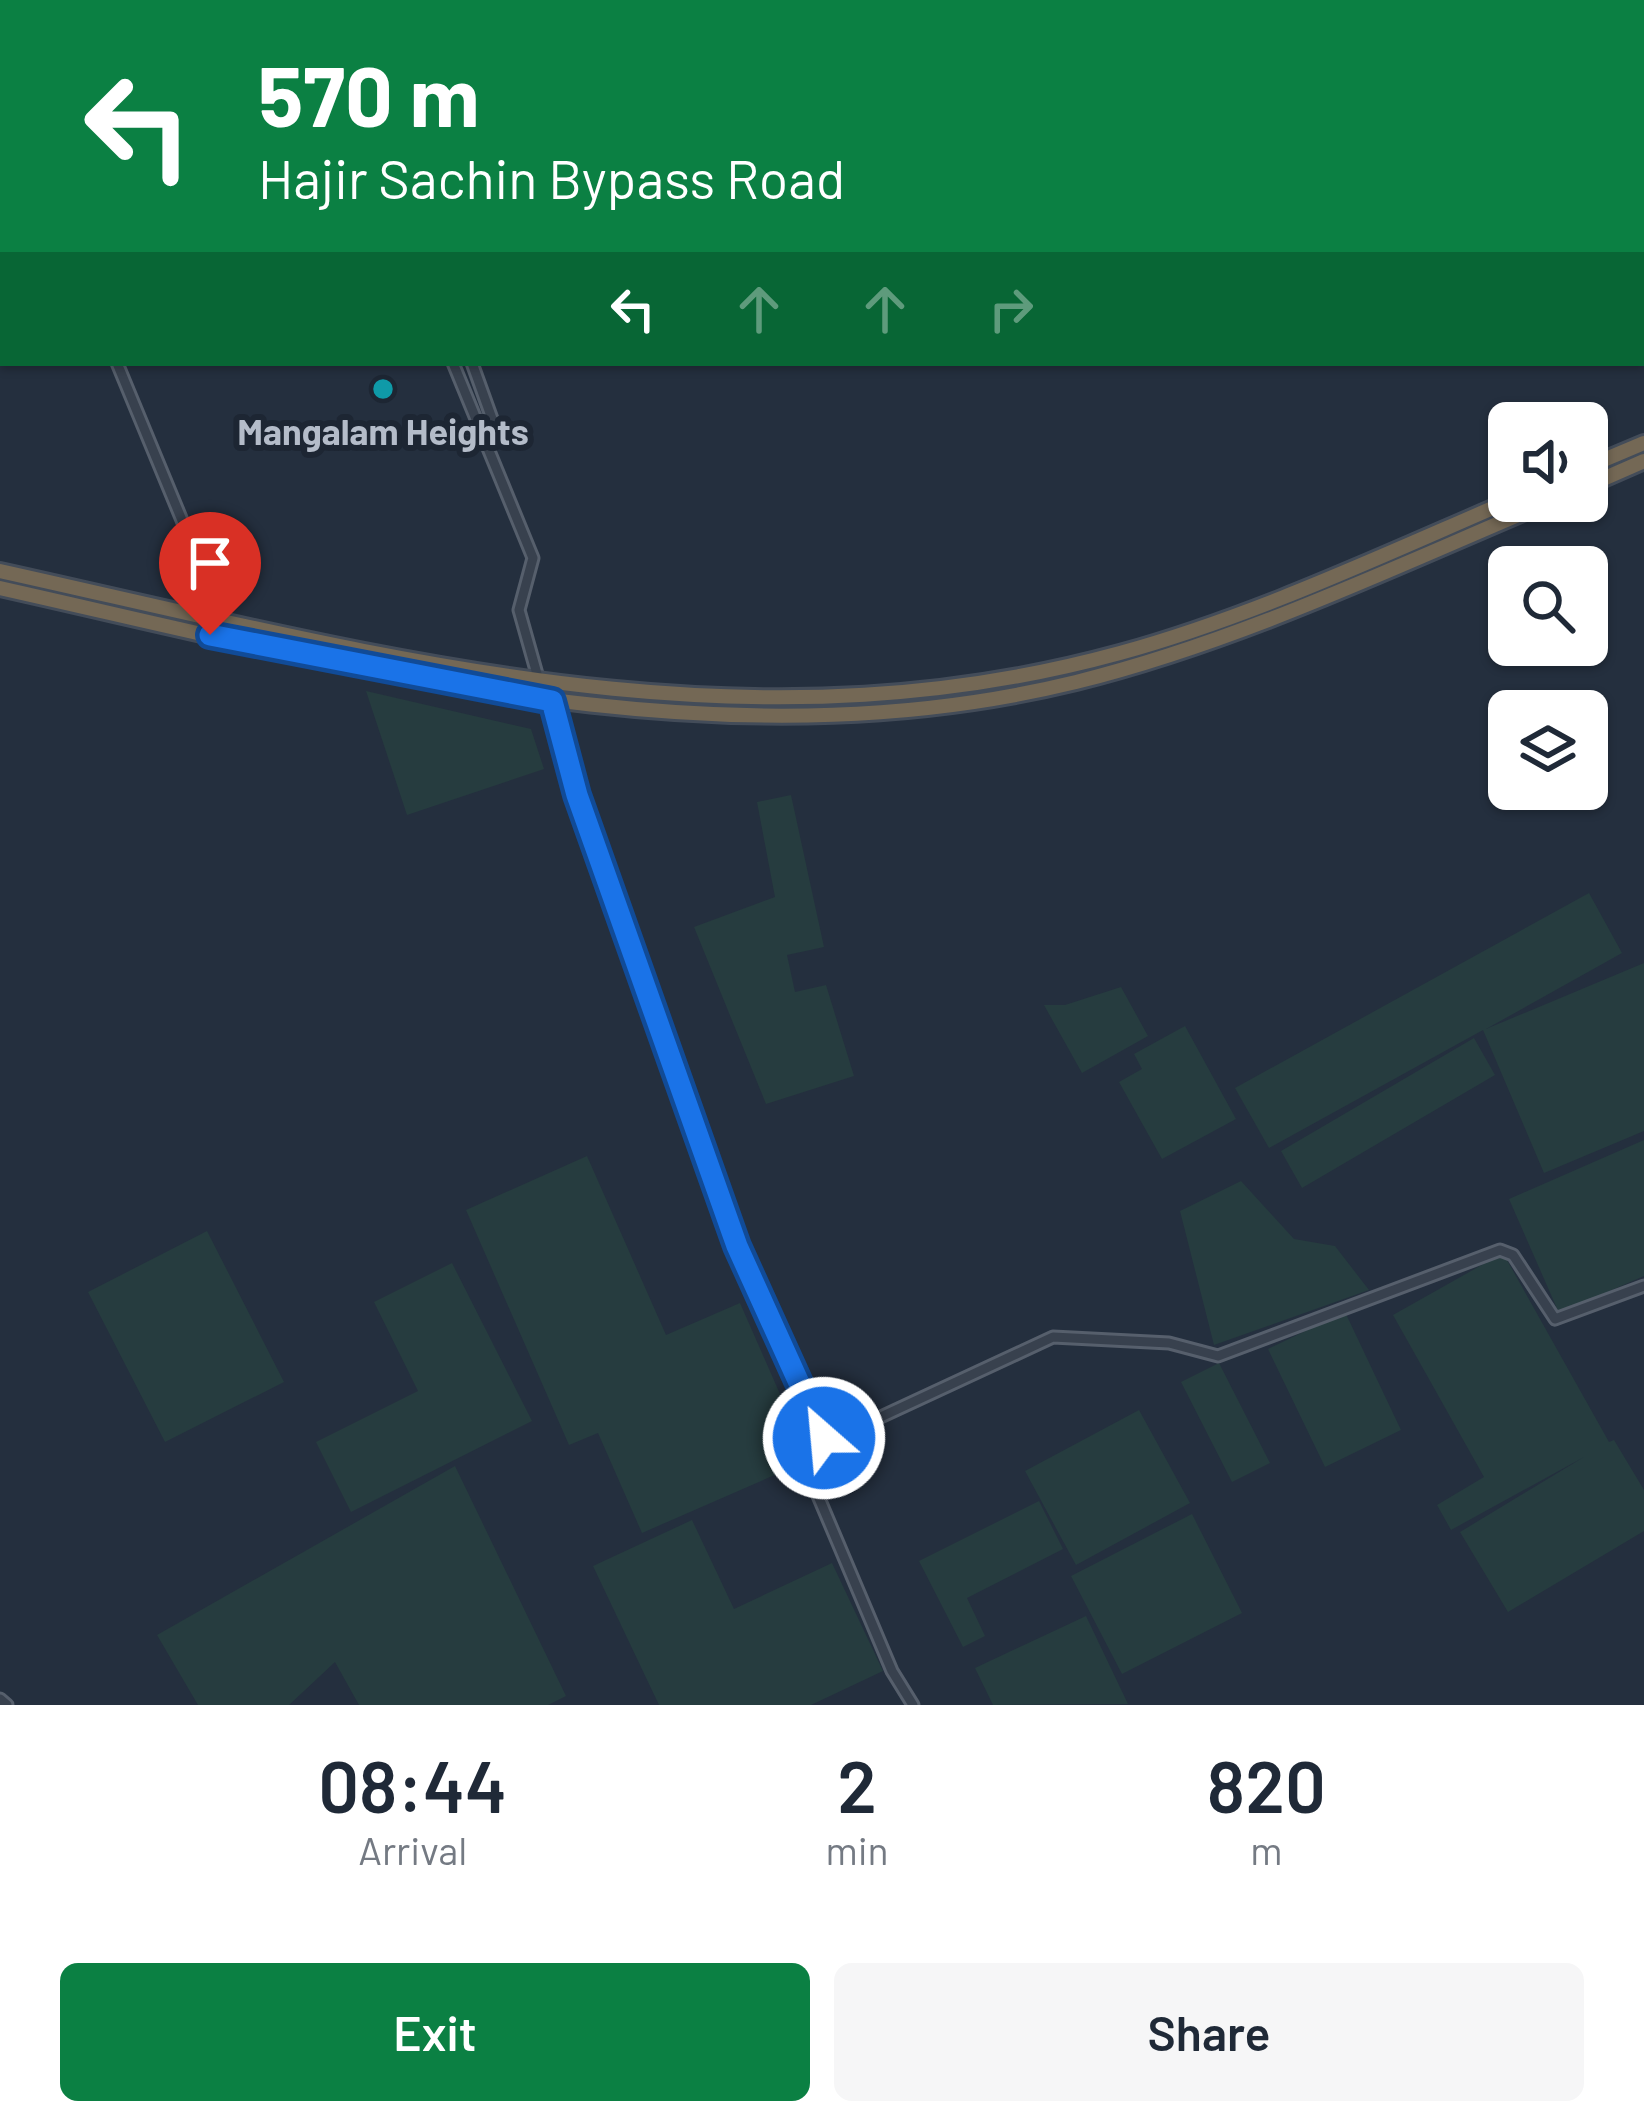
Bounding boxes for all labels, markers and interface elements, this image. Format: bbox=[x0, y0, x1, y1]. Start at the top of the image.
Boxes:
text: 570 m bbox=[258, 43, 480, 144]
icon: left bbox=[60, 48, 216, 204]
text: Hajir Sachin Bypass Road bbox=[258, 145, 845, 210]
icon: left bbox=[600, 276, 666, 342]
icon: ahead bbox=[726, 276, 792, 342]
icon: ahead bbox=[852, 276, 918, 342]
icon: right bbox=[978, 276, 1044, 342]
marker: Mangalam Heights bbox=[370, 376, 396, 402]
map controls bbox=[1488, 402, 1608, 810]
button: sound bbox=[1488, 402, 1608, 522]
place label: Mangalam Heights bbox=[237, 409, 529, 452]
pin bbox=[159, 512, 261, 635]
icon: arrive bbox=[177, 530, 243, 596]
button: search bbox=[1488, 546, 1608, 666]
button: layers bbox=[1488, 690, 1608, 810]
position arrow bbox=[761, 1375, 887, 1501]
text: 08:44 bbox=[318, 1741, 507, 1827]
text: 2 bbox=[837, 1741, 877, 1827]
text: 820 bbox=[1207, 1741, 1326, 1827]
text: Arrival bbox=[358, 1826, 467, 1873]
text: min bbox=[825, 1826, 889, 1873]
text: m bbox=[1250, 1826, 1282, 1873]
button: Exit bbox=[60, 1963, 810, 2101]
button: Share bbox=[834, 1963, 1584, 2101]

